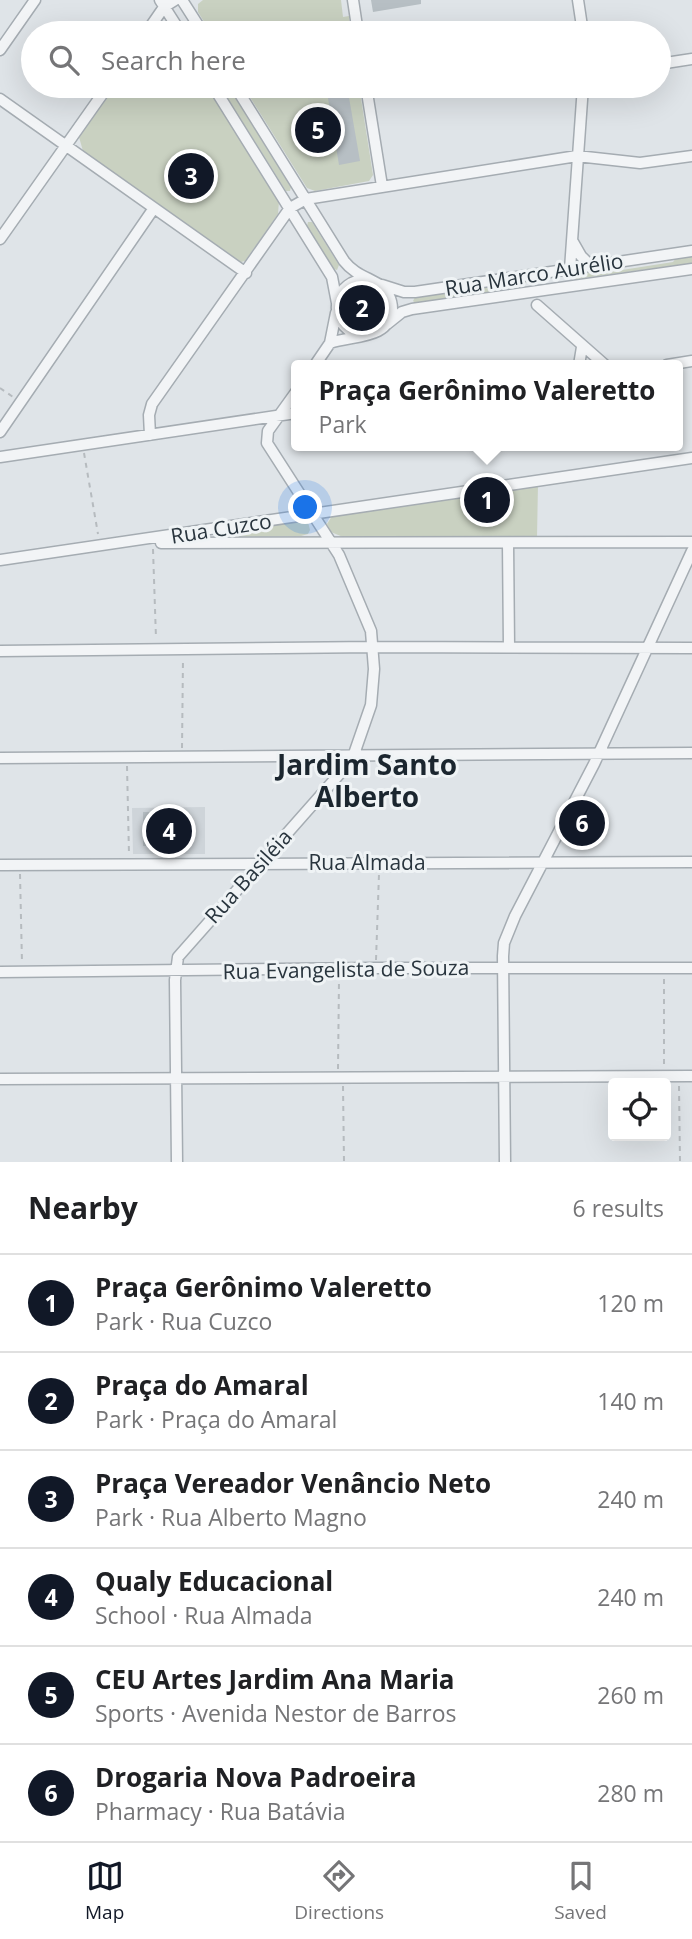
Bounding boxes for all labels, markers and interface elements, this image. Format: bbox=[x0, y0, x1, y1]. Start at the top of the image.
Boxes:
search box bbox=[21, 21, 671, 98]
icon: search bbox=[45, 41, 83, 79]
text: Search here bbox=[101, 42, 246, 78]
pin: 5 bbox=[295, 104, 341, 156]
pin: 3 bbox=[168, 150, 214, 202]
street label: Rua Marco Aurélio bbox=[443, 246, 625, 302]
pin: 2 bbox=[339, 282, 385, 334]
popup bbox=[291, 360, 683, 451]
text: Praça Gerônimo Valeretto bbox=[319, 372, 655, 408]
text: Park bbox=[319, 408, 367, 440]
pin: 1 bbox=[464, 474, 510, 526]
your location bbox=[288, 490, 322, 524]
street label: Rua Cuzco bbox=[169, 506, 273, 550]
district label: Jardim Santo Alberto bbox=[274, 745, 457, 815]
pin: 6 bbox=[559, 797, 605, 849]
pin: 4 bbox=[146, 805, 192, 857]
street label: Rua Basiléia bbox=[198, 823, 298, 929]
street label: Rua Almada bbox=[308, 848, 426, 876]
street label: Rua Evangelista de Souza bbox=[222, 953, 470, 985]
map controls bbox=[608, 1078, 671, 1141]
button: locate bbox=[608, 1078, 671, 1141]
text: Nearby bbox=[28, 1187, 138, 1228]
text: 6 results bbox=[573, 1192, 664, 1224]
text: Praça Gerônimo Valeretto bbox=[95, 1269, 432, 1305]
text: 1 bbox=[44, 1287, 58, 1319]
text: 120 m bbox=[597, 1287, 664, 1319]
text: Park · Rua Cuzco bbox=[95, 1305, 272, 1337]
text: Praça do Amaral bbox=[95, 1367, 309, 1403]
text: 2 bbox=[44, 1385, 58, 1417]
text: 140 m bbox=[597, 1385, 664, 1417]
text: Park · Praça do Amaral bbox=[95, 1403, 337, 1435]
text: Praça Vereador Venâncio Neto bbox=[95, 1465, 491, 1501]
text: 3 bbox=[44, 1483, 58, 1515]
text: 240 m bbox=[597, 1483, 664, 1515]
text: Park · Rua Alberto Magno bbox=[95, 1501, 367, 1533]
text: Qualy Educacional bbox=[95, 1563, 333, 1599]
text: 4 bbox=[44, 1581, 58, 1613]
text: 240 m bbox=[597, 1581, 664, 1613]
text: School · Rua Almada bbox=[95, 1599, 313, 1631]
text: CEU Artes Jardim Ana Maria bbox=[95, 1661, 455, 1697]
text: 5 bbox=[44, 1679, 58, 1711]
text: 260 m bbox=[597, 1679, 664, 1711]
text: Sports · Avenida Nestor de Barros bbox=[95, 1697, 457, 1729]
text: Drogaria Nova Padroeira bbox=[95, 1759, 416, 1795]
text: 6 bbox=[44, 1777, 58, 1809]
text: 280 m bbox=[597, 1777, 664, 1809]
text: Pharmacy · Rua Batávia bbox=[95, 1795, 345, 1827]
tab: Map bbox=[85, 1857, 124, 1925]
tab: Directions bbox=[294, 1857, 384, 1925]
tab: Saved bbox=[554, 1857, 607, 1925]

